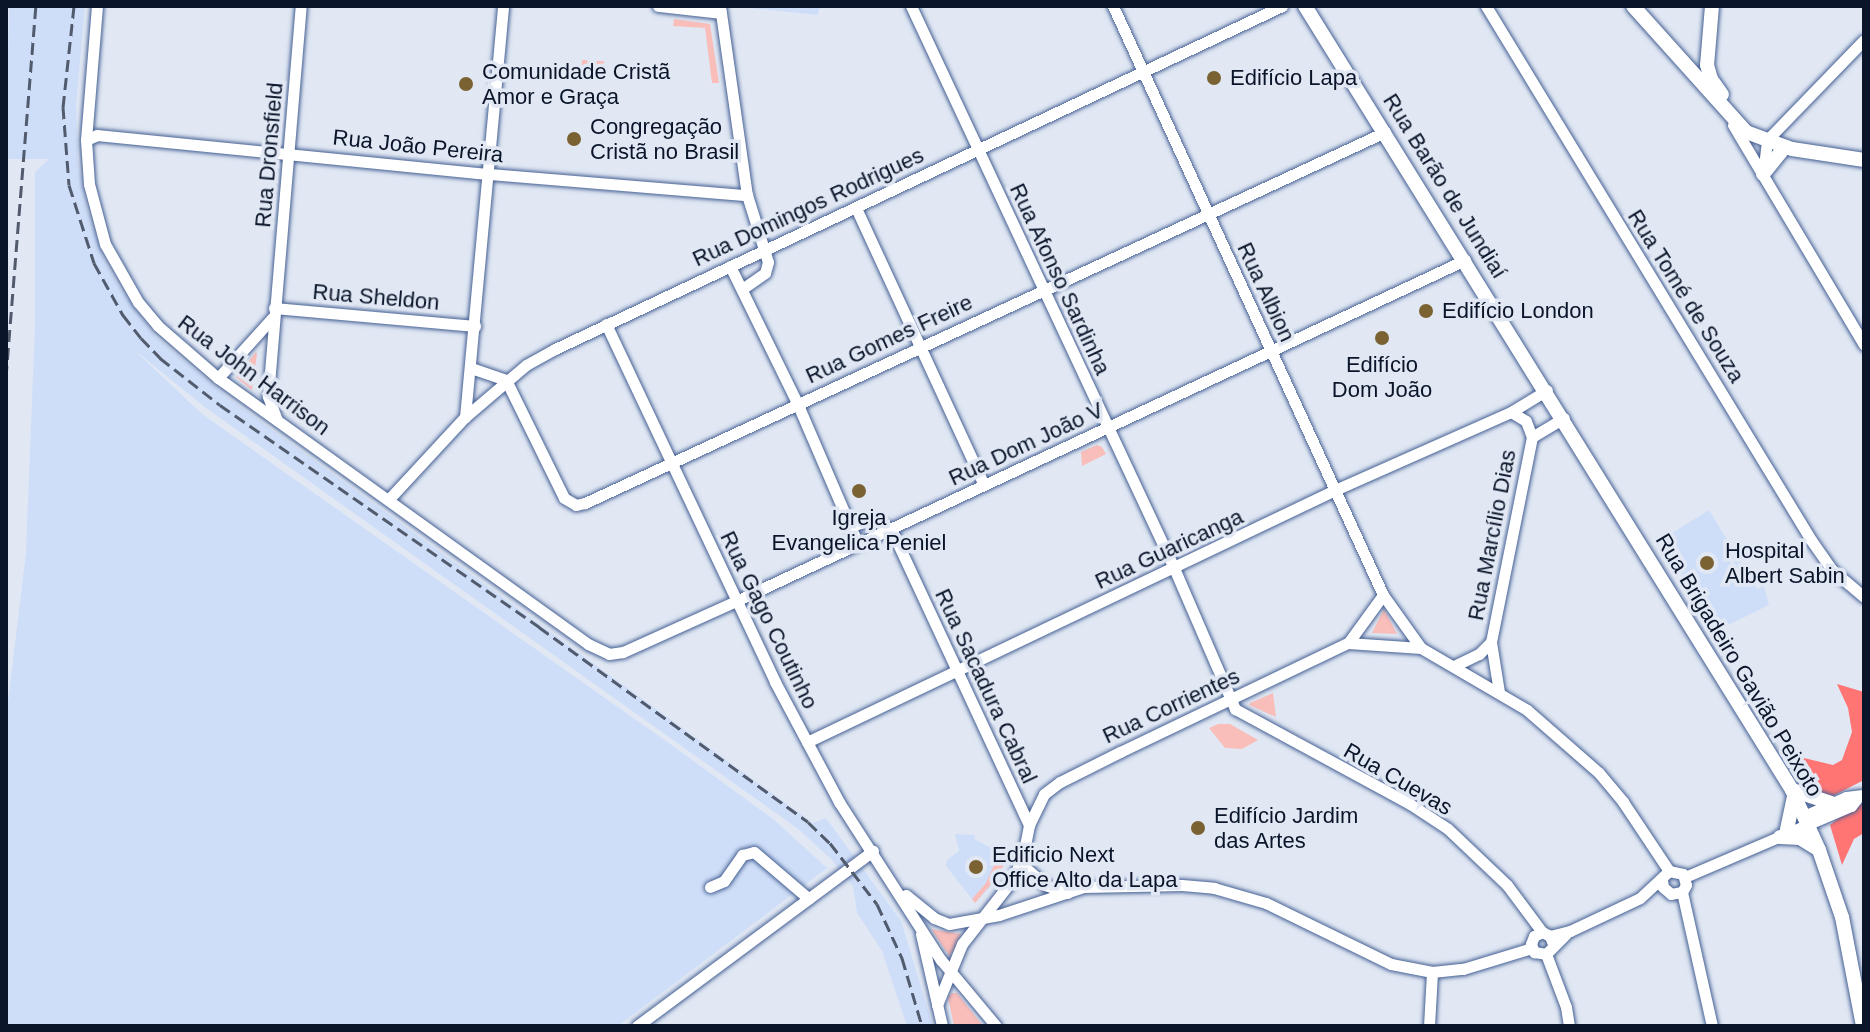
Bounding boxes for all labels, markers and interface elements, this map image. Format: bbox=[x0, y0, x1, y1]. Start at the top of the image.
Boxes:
place label: Comunidade Cristã Amor e Graça bbox=[482, 58, 670, 110]
place label: Edifício Lapa bbox=[1230, 65, 1357, 91]
marker: Edifício Lapa bbox=[1205, 69, 1223, 87]
marker: Comunidade Cristã Amor e Graça bbox=[457, 75, 475, 93]
street label: Rua Dronsfield bbox=[250, 81, 288, 229]
street label: Rua Barão de Jundiaí bbox=[1377, 89, 1513, 283]
place label: Congregação Cristã no Brasil bbox=[590, 113, 739, 164]
street label: Rua João Pereira bbox=[331, 124, 505, 168]
marker: Congregação Cristã no Brasil bbox=[565, 130, 583, 148]
street label: Rua Domingos Rodrigues bbox=[688, 142, 928, 272]
street label: Rua Afonso Sardinha bbox=[1004, 179, 1116, 379]
street label: Rua Tomé de Souza bbox=[1622, 204, 1750, 388]
street label: Rua Albion bbox=[1231, 238, 1301, 346]
street label: Rua Sheldon bbox=[311, 278, 441, 316]
street label: Rua Gomes Freire bbox=[801, 289, 977, 389]
place label: Edifício London bbox=[1442, 298, 1594, 324]
marker: Edifício London bbox=[1417, 302, 1435, 320]
street label: Rua John Harrison bbox=[173, 309, 335, 441]
marker: Edifício Dom João bbox=[1373, 329, 1391, 347]
place label: Edifício Dom João bbox=[1332, 351, 1432, 402]
street label: Rua Dom João V bbox=[945, 397, 1107, 491]
street label: Rua Marcílio Dias bbox=[1462, 447, 1522, 623]
marker: Igreja Evangelica Peniel bbox=[850, 482, 868, 500]
street label: Rua Guaricanga bbox=[1091, 503, 1247, 595]
place label: Igreja Evangelica Peniel bbox=[772, 504, 946, 556]
street label: Rua Gago Coutinho bbox=[715, 527, 823, 713]
street label: Rua Brigadeiro Gavião Peixoto bbox=[1650, 529, 1828, 801]
place label: Hospital Albert Sabin bbox=[1725, 537, 1845, 588]
marker: Hospital Albert Sabin bbox=[1696, 552, 1718, 574]
street label: Rua Sacadura Cabral bbox=[929, 585, 1043, 787]
street label: Rua Corrientes bbox=[1098, 663, 1244, 749]
street label: Rua Cuevas bbox=[1339, 737, 1457, 821]
place label: Edifício Jardim das Artes bbox=[1214, 802, 1358, 854]
marker: Edifício Jardim das Artes bbox=[1189, 819, 1207, 837]
place label: Edificio Next Office Alto da Lapa bbox=[992, 841, 1179, 892]
marker: Edificio Next Office Alto da Lapa bbox=[967, 858, 985, 876]

